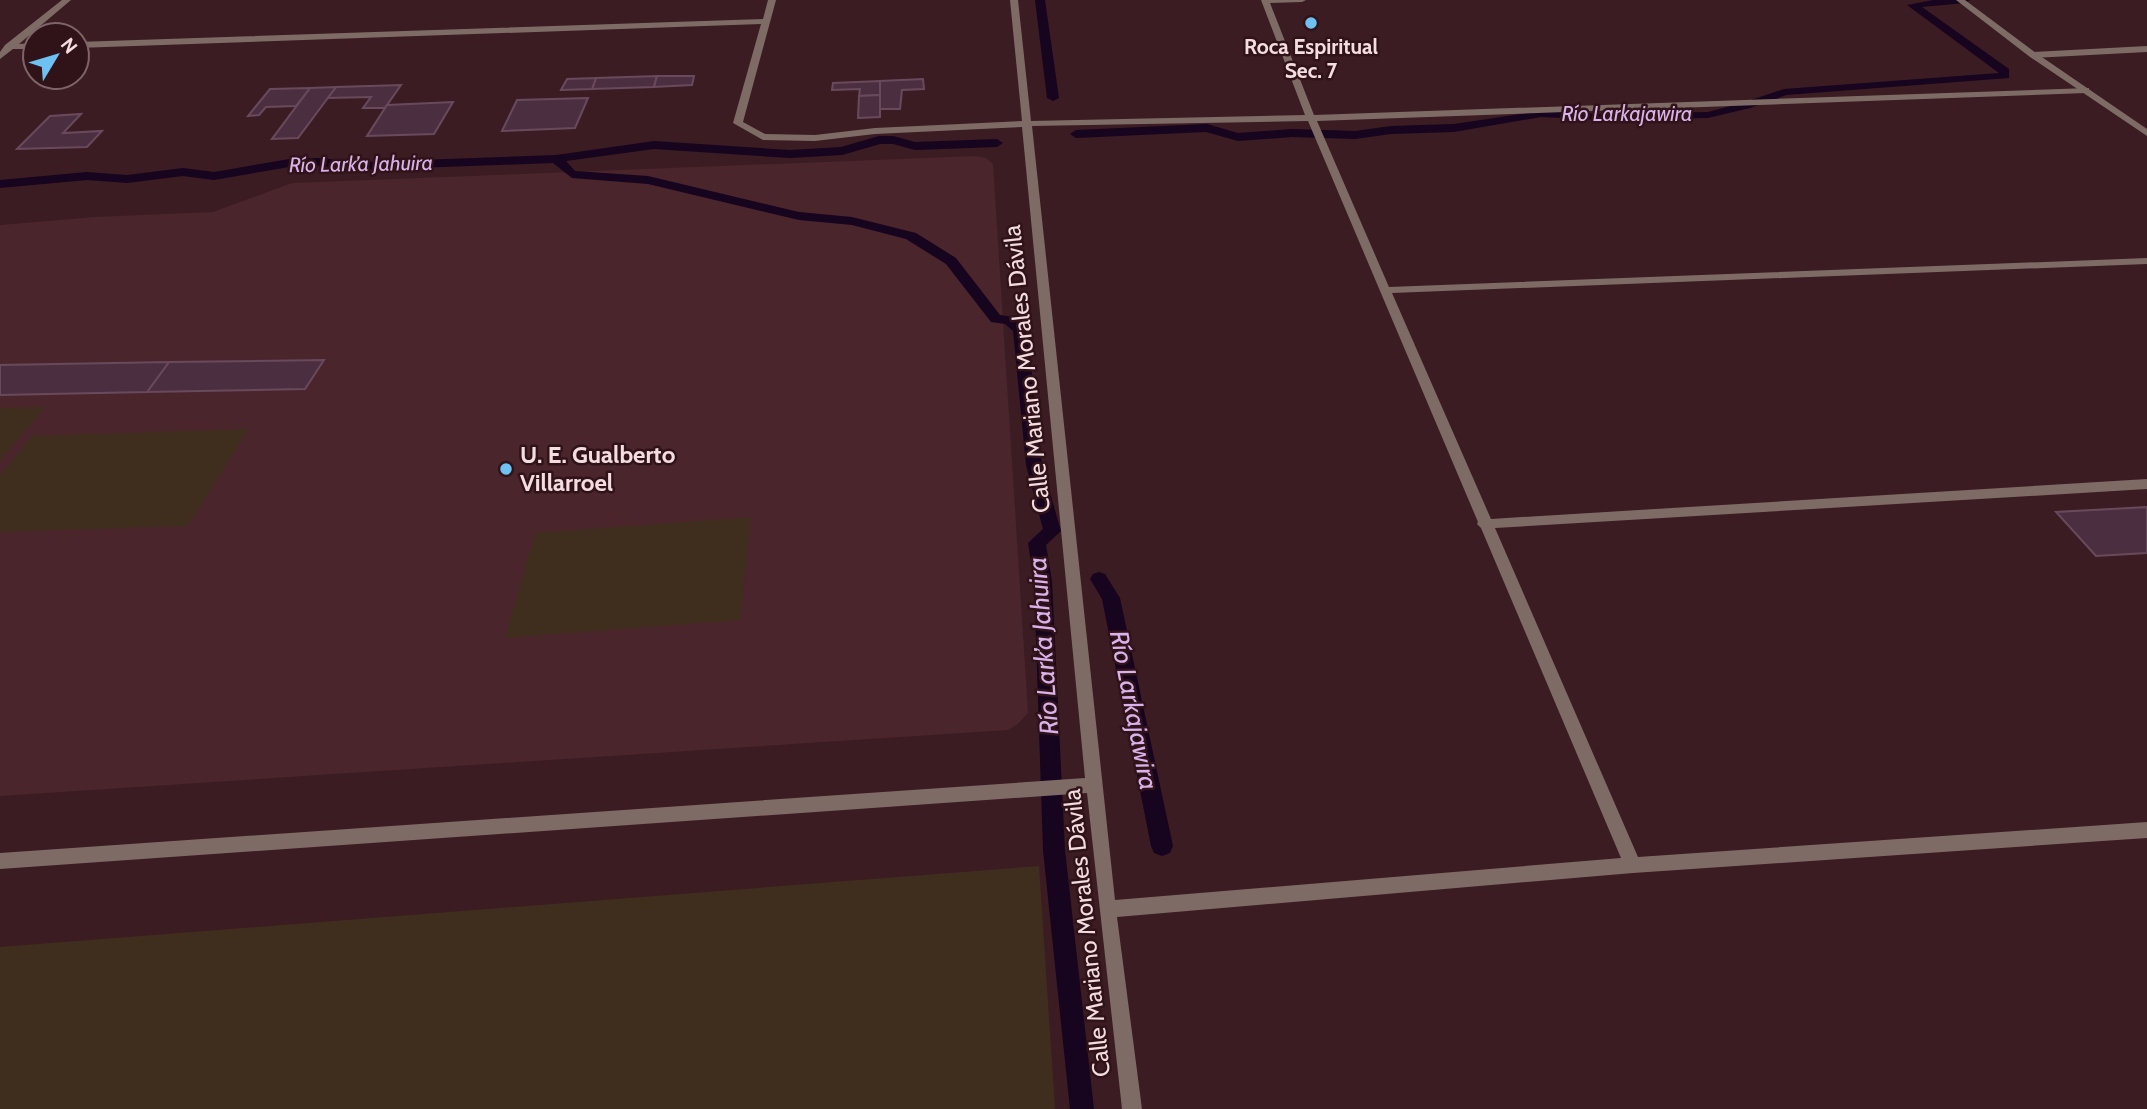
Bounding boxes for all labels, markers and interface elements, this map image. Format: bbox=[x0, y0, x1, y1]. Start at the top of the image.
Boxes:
marker: Roca Espiritual Sec. 7 bbox=[1303, 15, 1319, 31]
north arrow bbox=[21, 21, 91, 91]
text: N bbox=[56, 33, 82, 58]
place label: Roca Espiritual Sec. 7 bbox=[1244, 34, 1379, 83]
water label: Río Larkajawira bbox=[1562, 101, 1692, 127]
water label: Río Lark’a Jahuira bbox=[289, 150, 433, 177]
street label: Calle Mariano Morales Dávila bbox=[997, 223, 1056, 514]
place label: U. E. Gualberto Villarroel bbox=[520, 440, 676, 497]
marker: U. E. Gualberto Villarroel bbox=[498, 461, 514, 477]
water label: Río Lark’a Jahuira bbox=[1021, 556, 1065, 736]
water label: Río Larkajawira bbox=[1103, 627, 1165, 793]
street label: Calle Mariano Morales Dávila bbox=[1057, 787, 1116, 1078]

